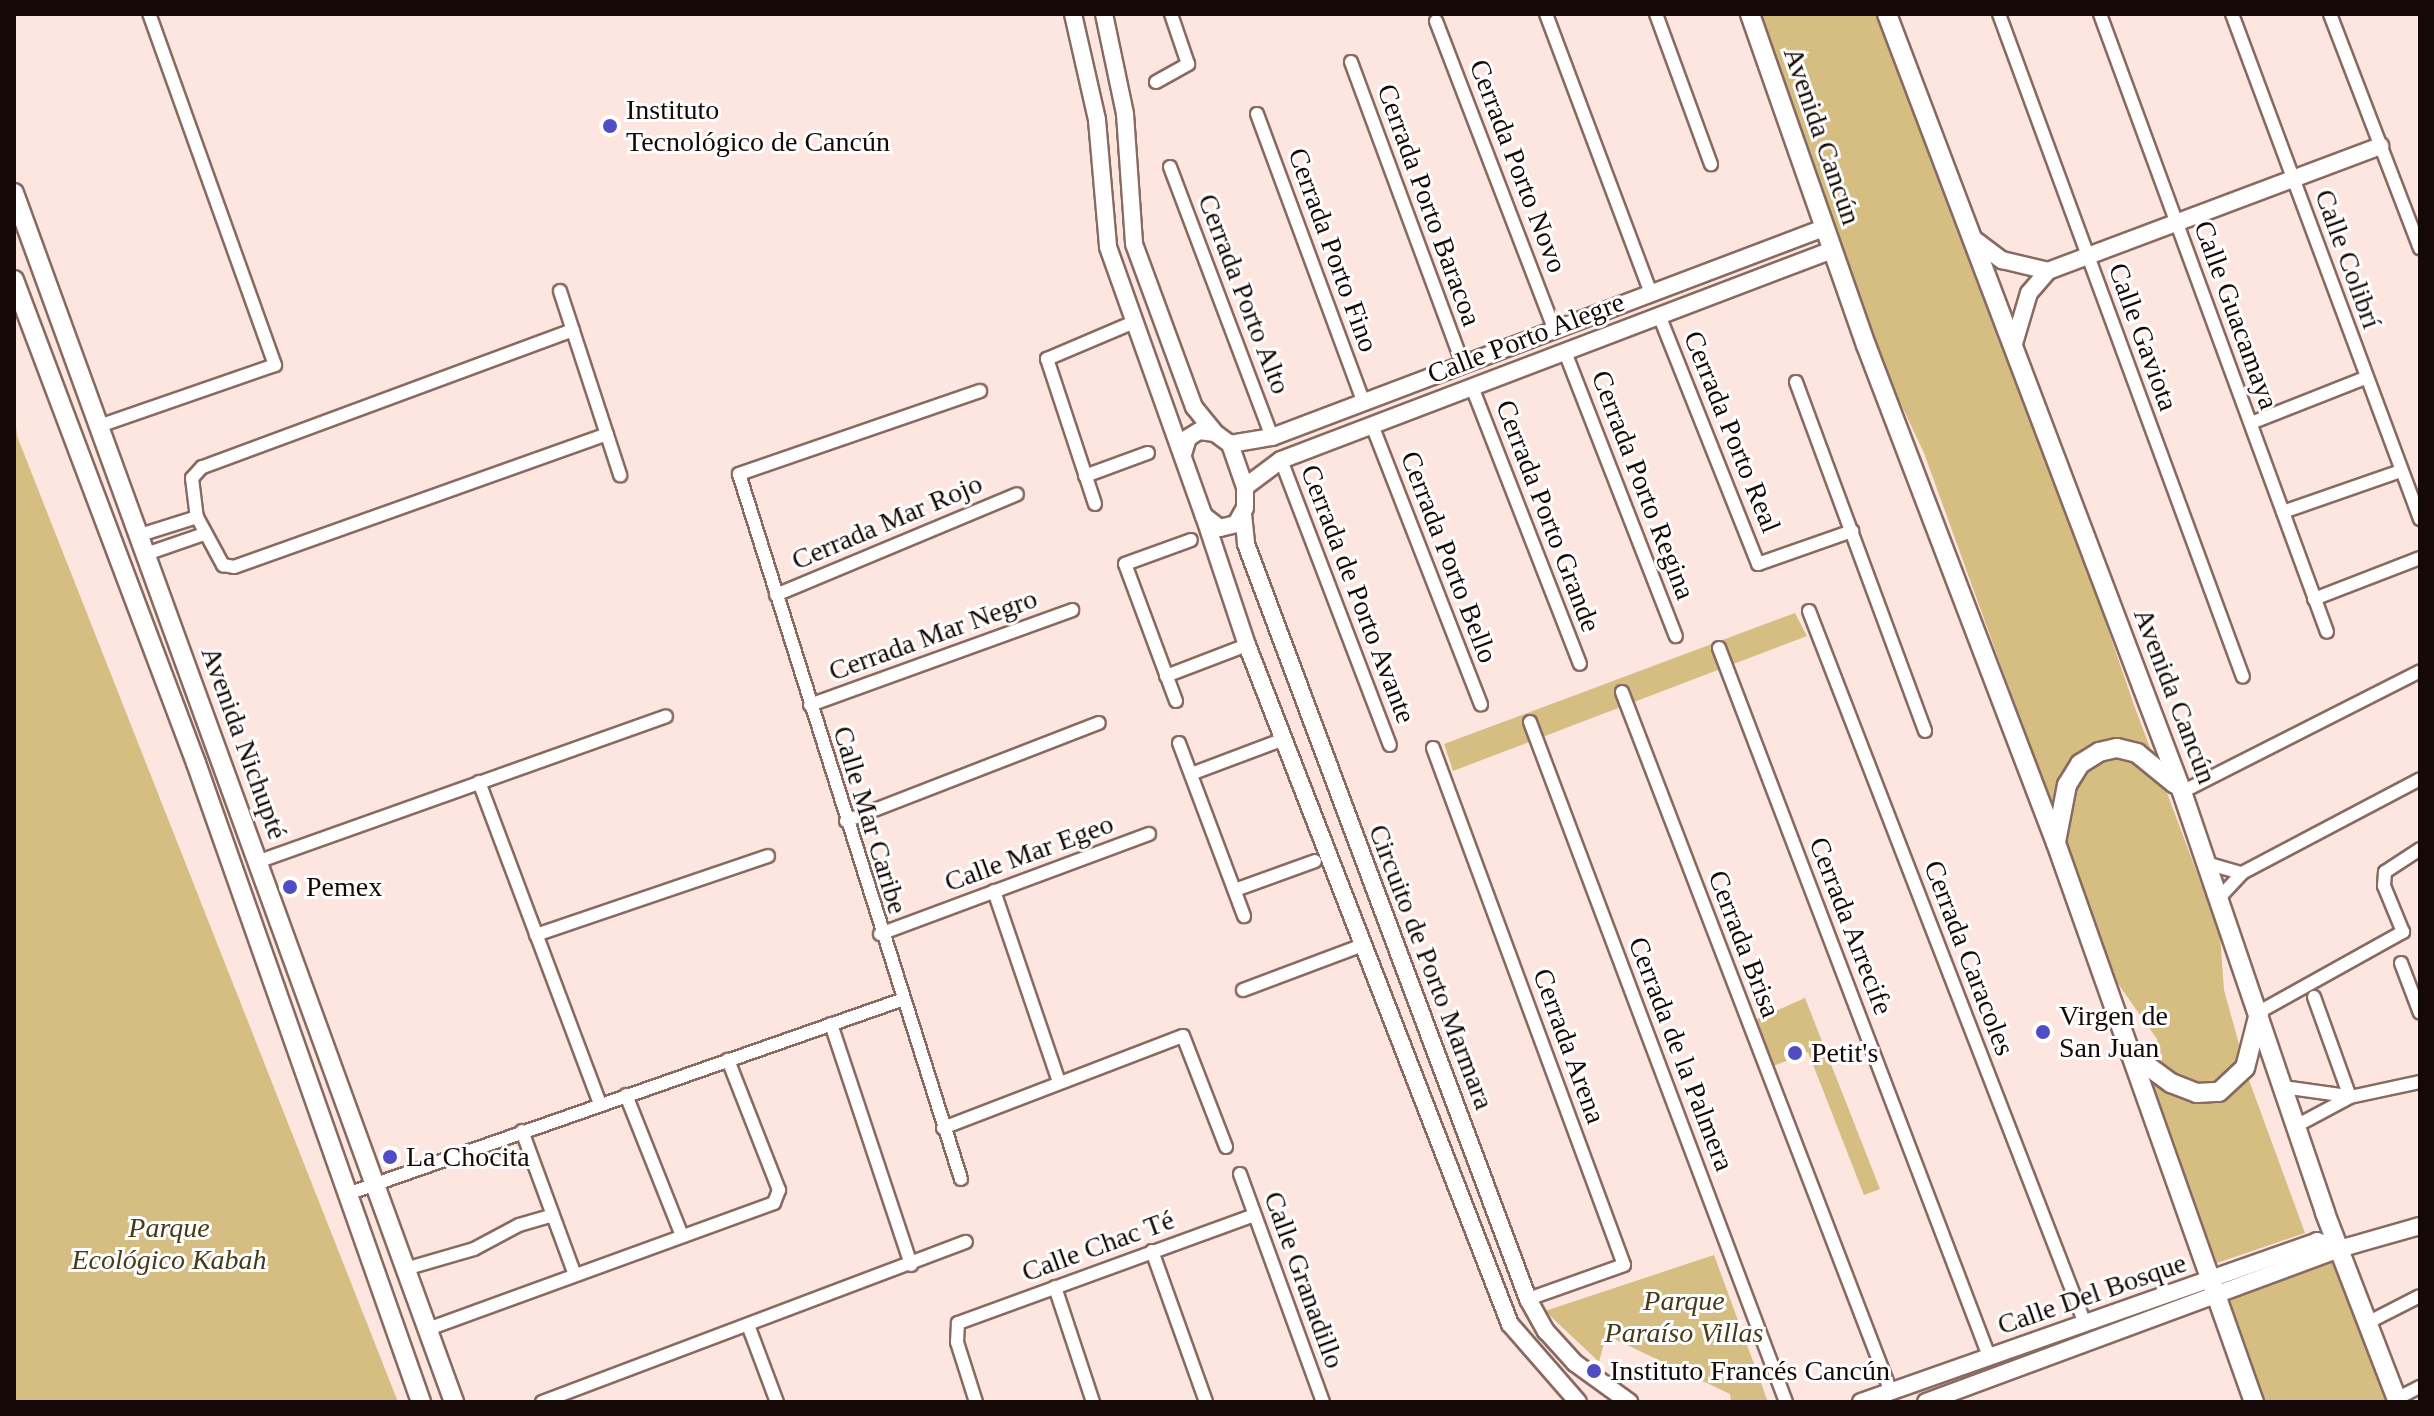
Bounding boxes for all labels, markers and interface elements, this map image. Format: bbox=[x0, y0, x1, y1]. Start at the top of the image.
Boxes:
street label: Avenida Cancún bbox=[1776, 43, 1868, 229]
street label: Cerrada Porto Novo bbox=[1462, 55, 1574, 277]
street label: Cerrada Porto Baracoa bbox=[1370, 79, 1488, 331]
place label: Instituto Tecnológico de Cancún bbox=[626, 93, 890, 159]
marker: Instituto Tecnológico de Cancún bbox=[601, 117, 619, 135]
street label: Cerrada Porto Fino bbox=[1281, 143, 1385, 357]
street label: Calle Colibrí bbox=[2307, 185, 2389, 333]
street label: Cerrada Porto Alto bbox=[1190, 189, 1298, 399]
street label: Calle Guacamaya bbox=[2186, 216, 2286, 414]
street label: Calle Gaviota bbox=[2101, 259, 2185, 415]
street label: Calle Porto Alegre bbox=[1422, 285, 1630, 391]
street label: Cerrada Porto Real bbox=[1676, 326, 1788, 538]
street label: Cerrada Porto Regina bbox=[1584, 366, 1702, 604]
street label: Cerrada Porto Grande bbox=[1488, 395, 1608, 637]
street label: Cerrada Porto Bello bbox=[1393, 446, 1505, 668]
street label: Cerrada de Porto Avante bbox=[1293, 459, 1423, 729]
street label: Cerrada Mar Rojo bbox=[787, 467, 987, 577]
street label: Cerrada Mar Negro bbox=[824, 582, 1042, 688]
street label: Avenida Cancún bbox=[2126, 603, 2224, 789]
street label: Avenida Nichupté bbox=[194, 642, 294, 844]
street label: Calle Mar Caribe bbox=[826, 722, 914, 918]
street label: Calle Mar Egeo bbox=[940, 807, 1118, 899]
street label: Circuito de Porto Marmara bbox=[1361, 820, 1501, 1114]
street label: Cerrada Arrecife bbox=[1801, 832, 1901, 1020]
street label: Cerrada Caracoles bbox=[1916, 856, 2022, 1060]
street label: Cerrada Brisa bbox=[1701, 866, 1787, 1022]
place label: Pemex bbox=[306, 870, 382, 904]
marker: Pemex bbox=[281, 878, 299, 896]
street label: Cerrada de la Palmera bbox=[1621, 932, 1741, 1176]
street label: Cerrada Arena bbox=[1525, 963, 1613, 1129]
place label: Virgen de San Juan bbox=[2059, 999, 2168, 1065]
marker: Virgen de San Juan bbox=[2034, 1023, 2052, 1041]
place label: Petit's bbox=[1811, 1036, 1878, 1070]
marker: Petit's bbox=[1786, 1044, 1804, 1062]
place label: La Chocita bbox=[406, 1140, 530, 1174]
marker: La Chocita bbox=[381, 1148, 399, 1166]
street label: Calle Granadillo bbox=[1256, 1187, 1352, 1373]
street label: Calle Chac Té bbox=[1017, 1203, 1179, 1289]
park label: Parque Ecológico Kabah bbox=[71, 1211, 267, 1277]
street label: Calle Del Bosque bbox=[1993, 1246, 2191, 1342]
park label: Parque Paraíso Villas bbox=[1605, 1284, 1763, 1350]
place label: Instituto Francés Cancún bbox=[1610, 1354, 1890, 1388]
marker: Instituto Francés Cancún bbox=[1585, 1362, 1603, 1380]

